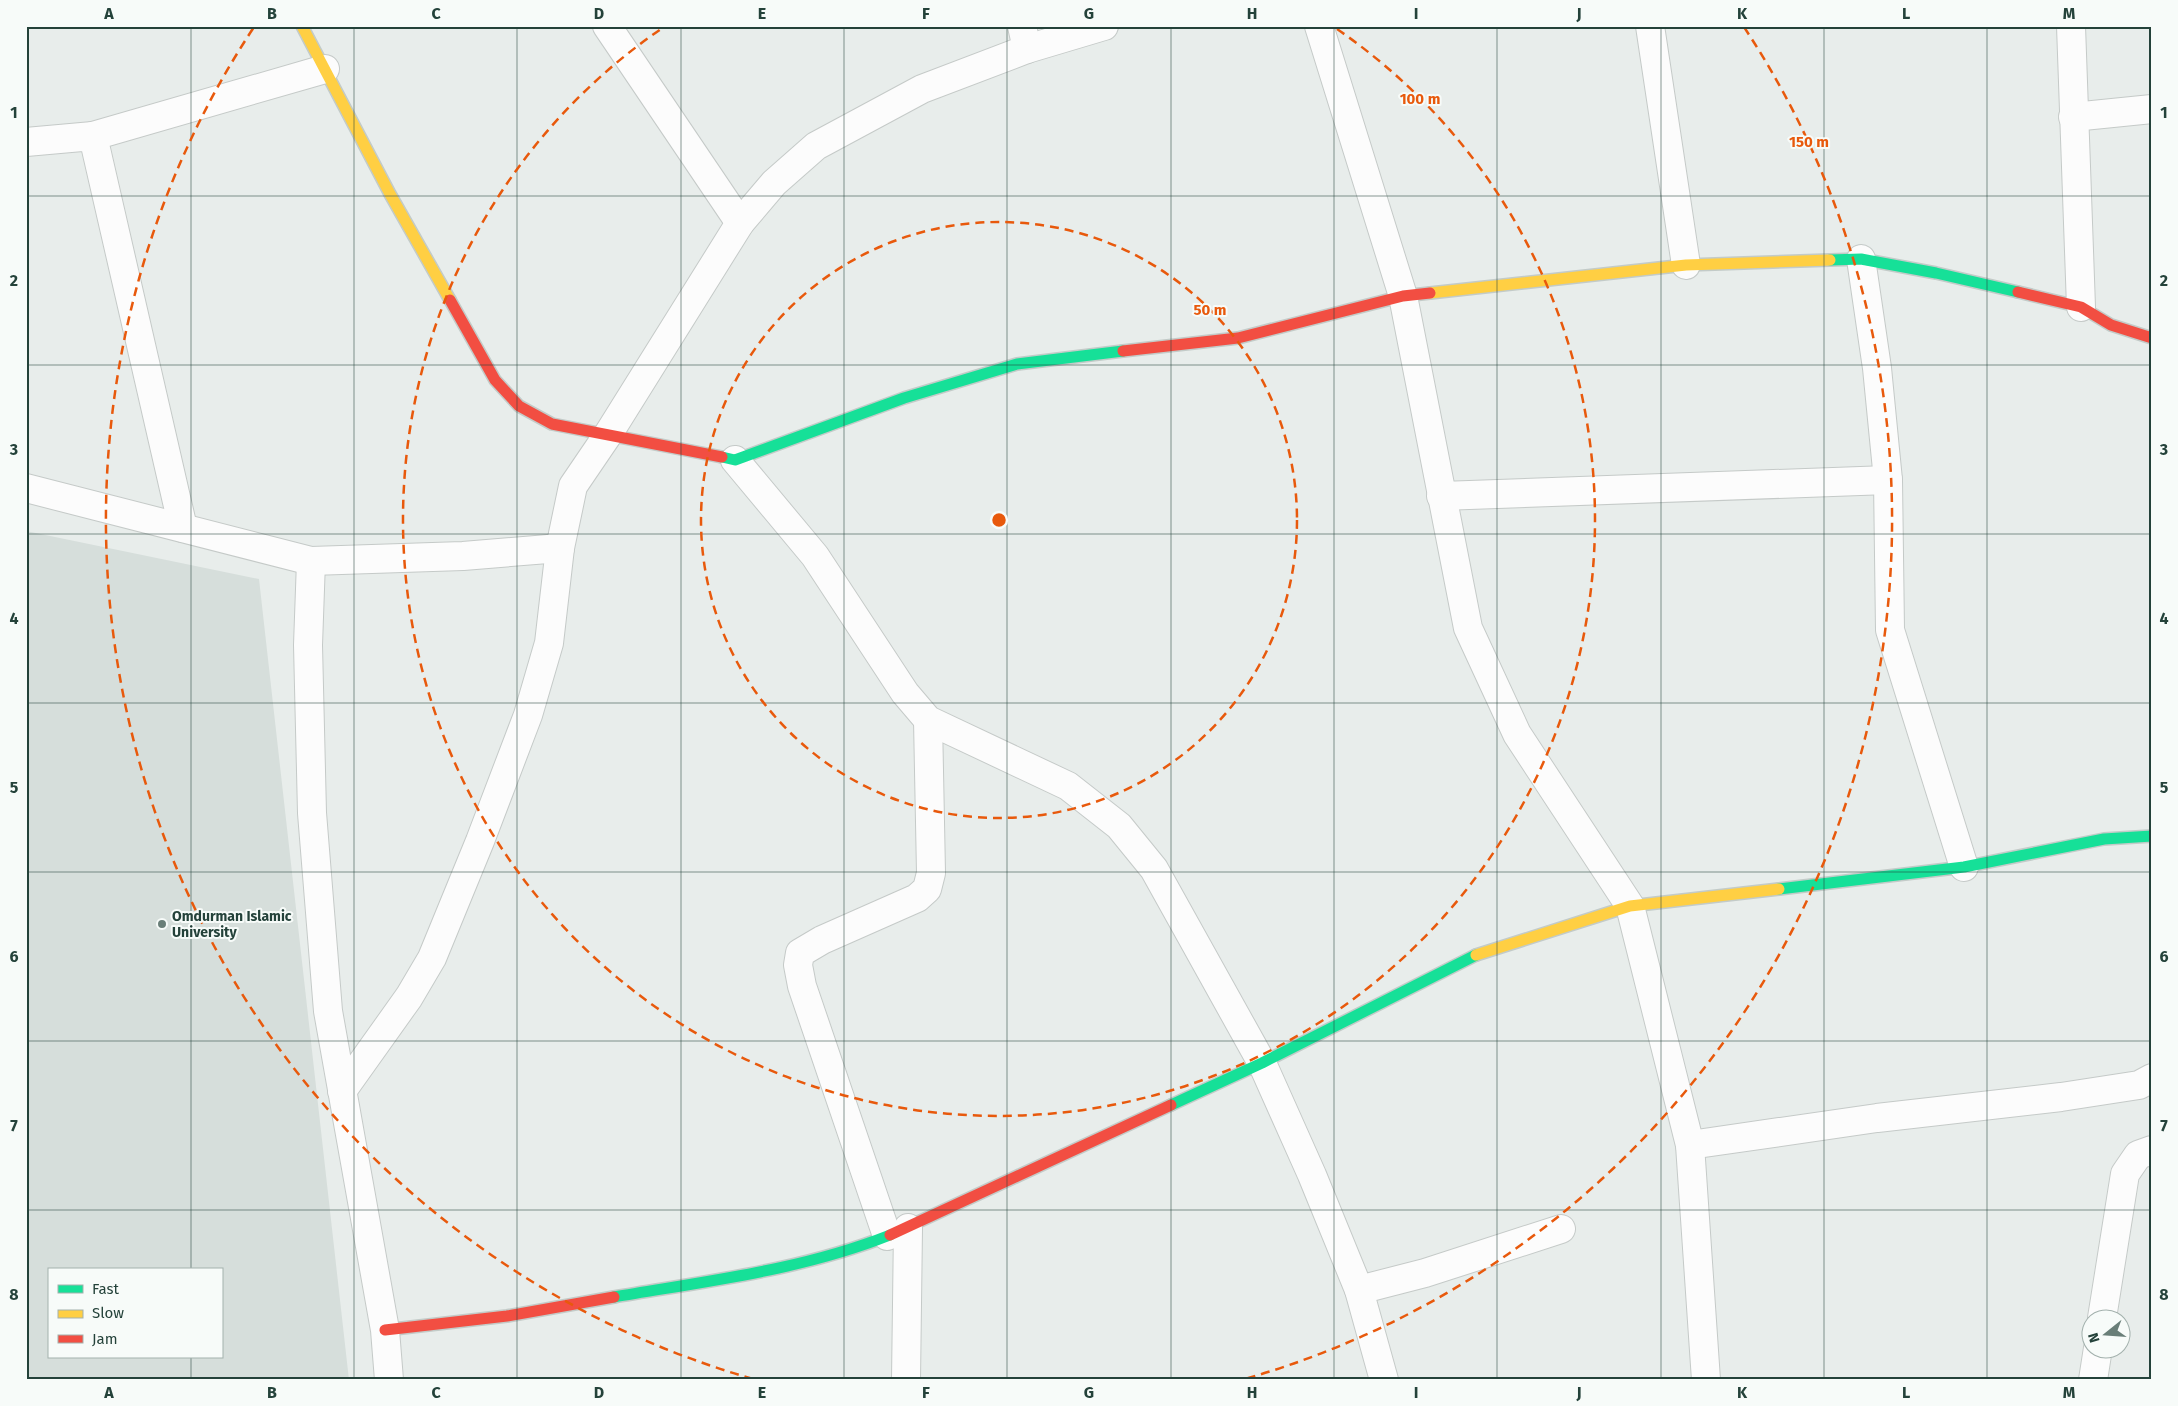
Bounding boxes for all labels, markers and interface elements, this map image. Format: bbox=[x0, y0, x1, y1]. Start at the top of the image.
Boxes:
text: A bbox=[103, 4, 114, 23]
text: B bbox=[267, 4, 277, 23]
text: C bbox=[431, 4, 441, 23]
text: D bbox=[594, 4, 604, 23]
text: E bbox=[758, 4, 766, 23]
text: F bbox=[922, 4, 930, 23]
text: G bbox=[1084, 4, 1094, 23]
text: H bbox=[1247, 4, 1257, 23]
text: I bbox=[1414, 4, 1418, 23]
text: J bbox=[1575, 4, 1582, 23]
text: K bbox=[1737, 4, 1748, 23]
text: L bbox=[1902, 4, 1910, 23]
text: M bbox=[2063, 4, 2076, 23]
text: 100 m bbox=[1400, 90, 1440, 108]
text: 1 bbox=[10, 103, 18, 122]
text: 1 bbox=[2160, 103, 2168, 122]
text: 150 m bbox=[1789, 133, 1829, 151]
text: 2 bbox=[10, 271, 18, 290]
text: 2 bbox=[2160, 271, 2168, 290]
text: 50 m bbox=[1193, 301, 1227, 319]
text: 3 bbox=[9, 440, 18, 459]
text: 3 bbox=[2159, 440, 2168, 459]
centre of rings bbox=[990, 511, 1008, 529]
text: 4 bbox=[9, 609, 19, 628]
text: 4 bbox=[2159, 609, 2169, 628]
text: 5 bbox=[10, 778, 19, 797]
text: 5 bbox=[2160, 778, 2169, 797]
place label: Omdurman Islamic University bbox=[172, 908, 292, 941]
marker: Omdurman Islamic University bbox=[156, 918, 168, 930]
text: 6 bbox=[9, 947, 19, 966]
text: 6 bbox=[2159, 947, 2169, 966]
text: 7 bbox=[10, 1116, 18, 1135]
text: 7 bbox=[2160, 1116, 2168, 1135]
legend bbox=[48, 1268, 222, 1358]
text: Fast bbox=[92, 1280, 119, 1298]
text: 8 bbox=[9, 1285, 19, 1304]
text: 8 bbox=[2159, 1285, 2169, 1304]
text: Slow bbox=[92, 1304, 124, 1322]
north arrow bbox=[2080, 1308, 2130, 1358]
text: Jam bbox=[92, 1330, 118, 1348]
text: N bbox=[2085, 1331, 2104, 1345]
text: A bbox=[103, 1383, 114, 1402]
text: B bbox=[267, 1383, 277, 1402]
text: C bbox=[431, 1383, 441, 1402]
text: D bbox=[594, 1383, 604, 1402]
text: E bbox=[758, 1383, 766, 1402]
text: F bbox=[922, 1383, 930, 1402]
text: G bbox=[1084, 1383, 1094, 1402]
text: H bbox=[1247, 1383, 1257, 1402]
text: I bbox=[1414, 1383, 1418, 1402]
text: J bbox=[1575, 1383, 1582, 1402]
text: K bbox=[1737, 1383, 1748, 1402]
text: L bbox=[1902, 1383, 1910, 1402]
text: M bbox=[2063, 1383, 2076, 1402]

